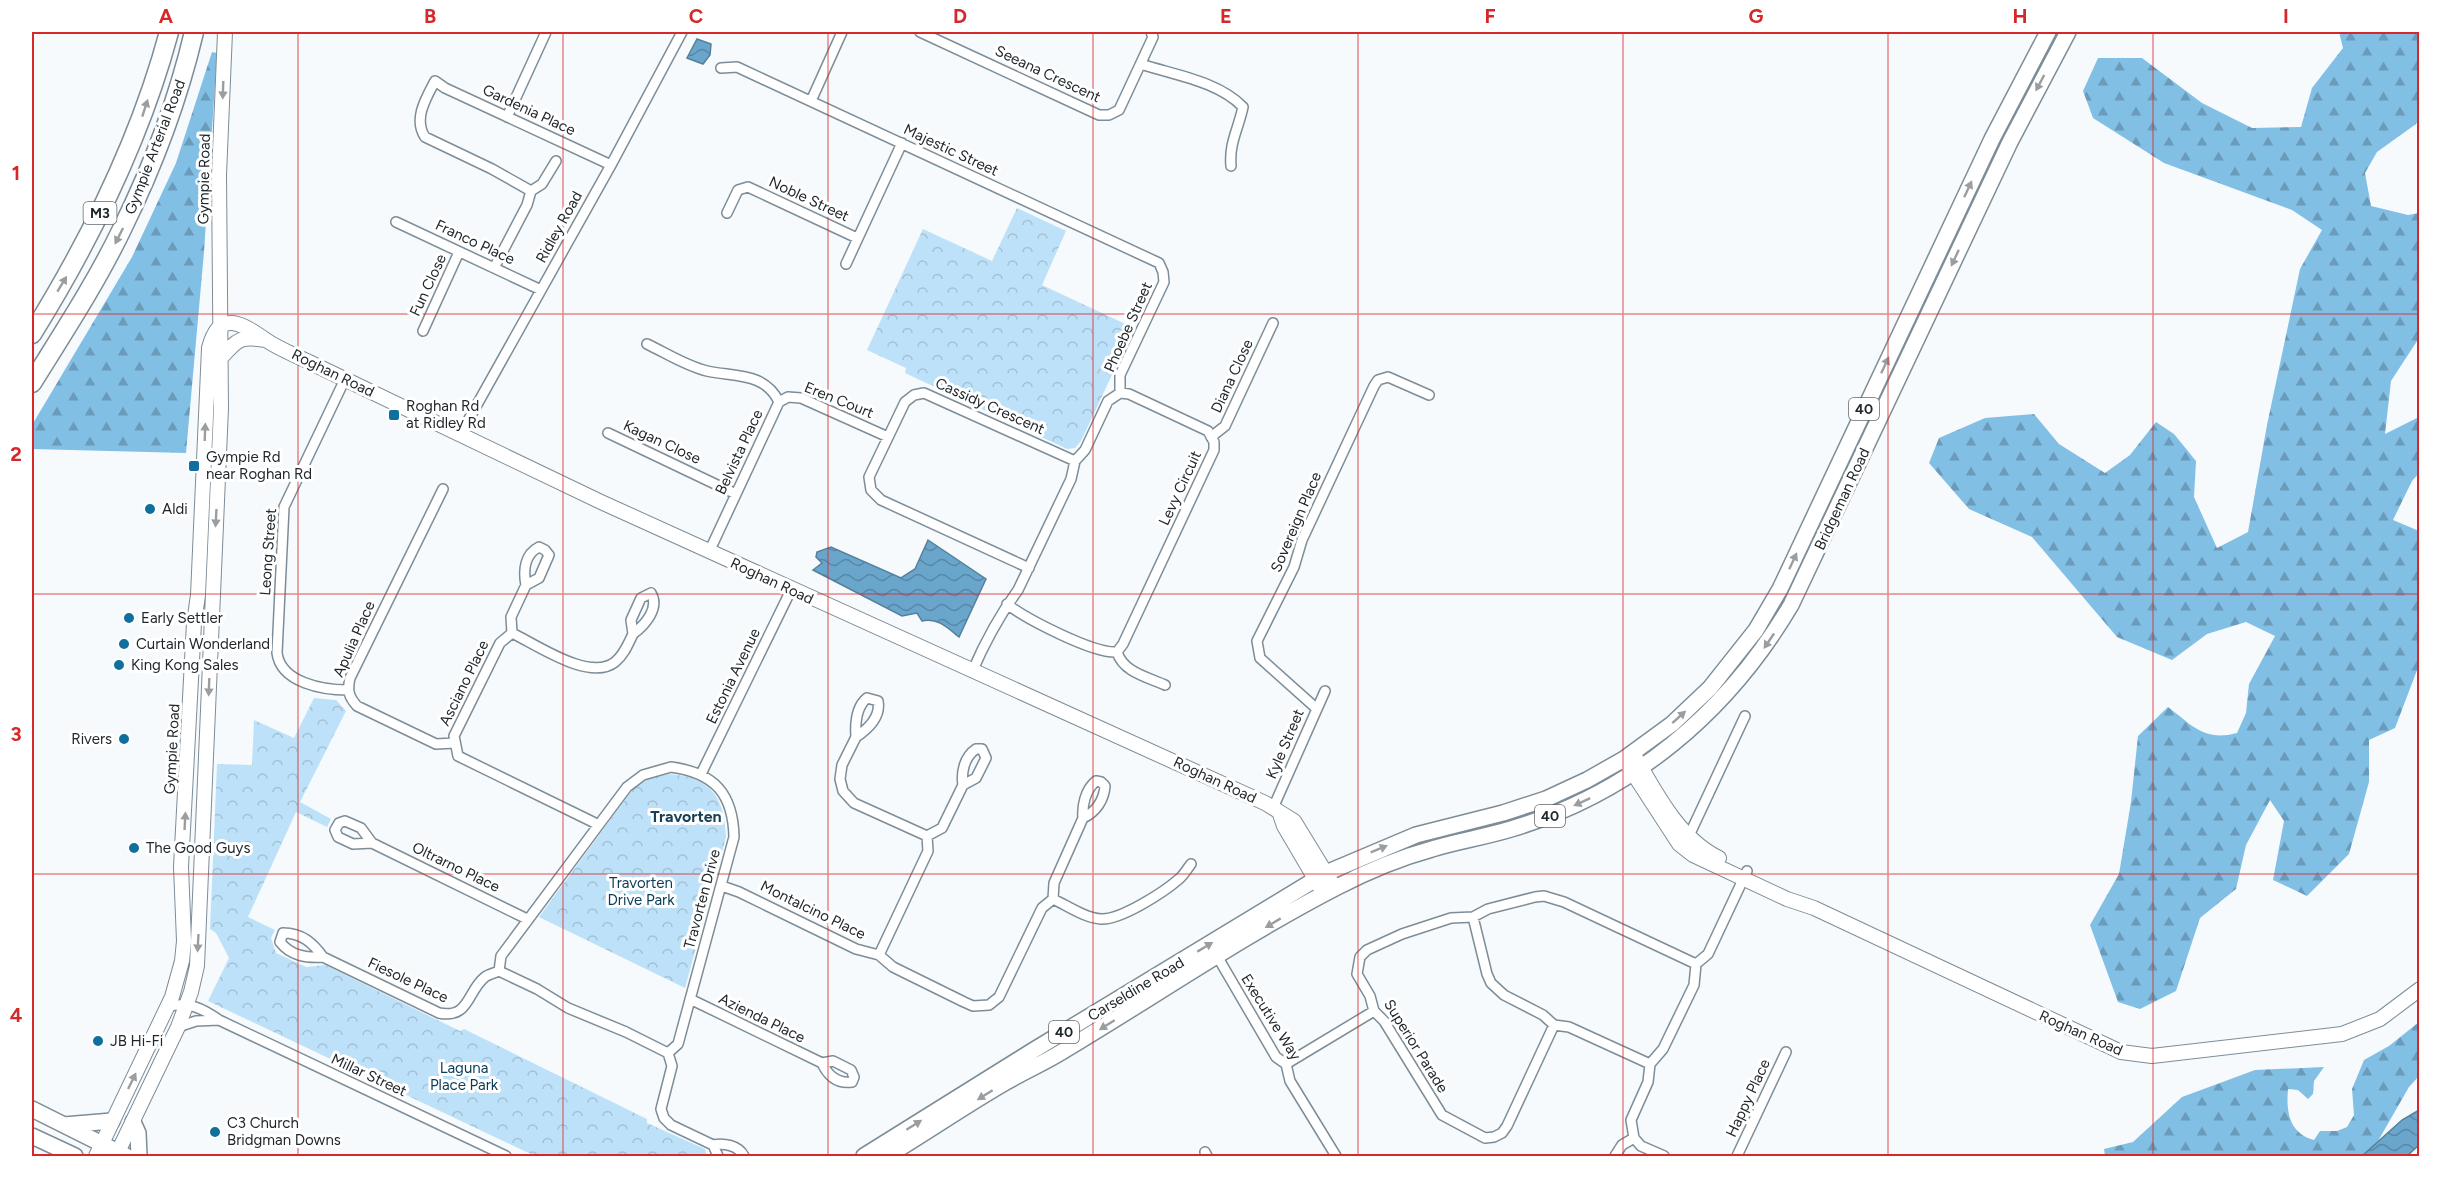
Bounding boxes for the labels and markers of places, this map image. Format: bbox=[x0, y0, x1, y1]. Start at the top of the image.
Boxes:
place label: Roghan Rd at Ridley Rd bbox=[406, 397, 486, 432]
marker: Roghan Rd at Ridley Rd bbox=[387, 408, 401, 422]
place label: Gympie Rd near Roghan Rd bbox=[206, 448, 312, 483]
marker: Gympie Rd near Roghan Rd bbox=[187, 459, 201, 473]
place label: Aldi bbox=[162, 500, 188, 518]
marker: Aldi bbox=[143, 502, 157, 516]
place label: Early Settler bbox=[141, 609, 223, 627]
marker: Early Settler bbox=[122, 611, 136, 625]
place label: Curtain Wonderland bbox=[136, 635, 270, 653]
marker: Curtain Wonderland bbox=[117, 637, 131, 651]
place label: King Kong Sales bbox=[131, 656, 238, 674]
marker: King Kong Sales bbox=[112, 658, 126, 672]
place label: Rivers bbox=[71, 730, 112, 748]
marker: Rivers bbox=[117, 732, 131, 746]
place label: The Good Guys bbox=[146, 839, 251, 857]
marker: The Good Guys bbox=[127, 841, 141, 855]
place label: JB Hi-Fi bbox=[110, 1032, 163, 1050]
marker: JB Hi-Fi bbox=[91, 1034, 105, 1048]
place label: C3 Church Bridgman Downs bbox=[227, 1114, 341, 1149]
marker: C3 Church Bridgman Downs bbox=[208, 1125, 222, 1139]

